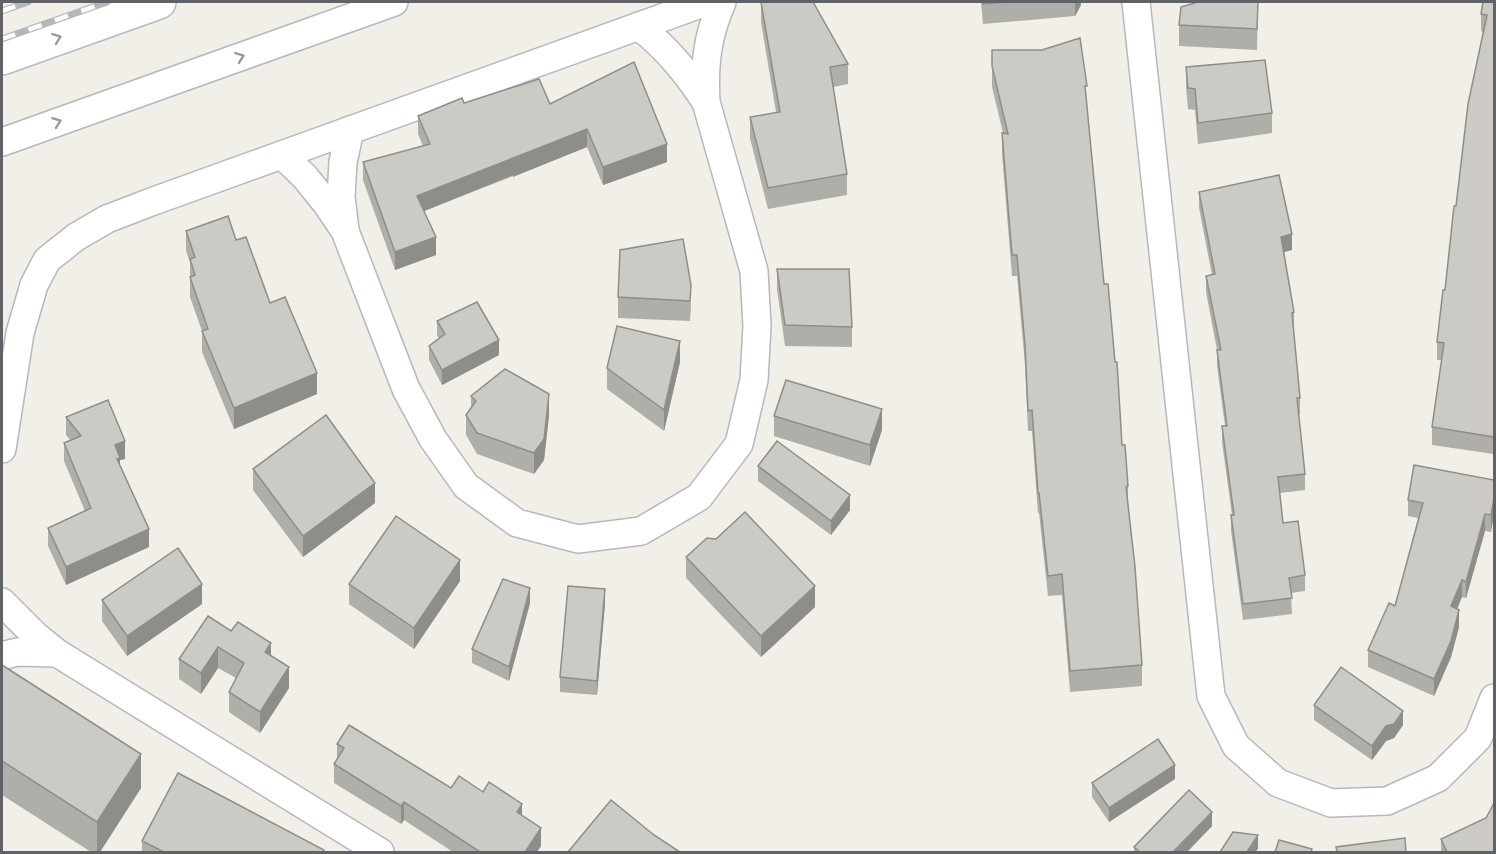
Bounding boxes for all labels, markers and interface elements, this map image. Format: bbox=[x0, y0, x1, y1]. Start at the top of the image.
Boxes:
one-way arrow bbox=[51, 33, 61, 46]
one-way arrow bbox=[234, 51, 245, 64]
one-way arrow bbox=[51, 117, 61, 130]

